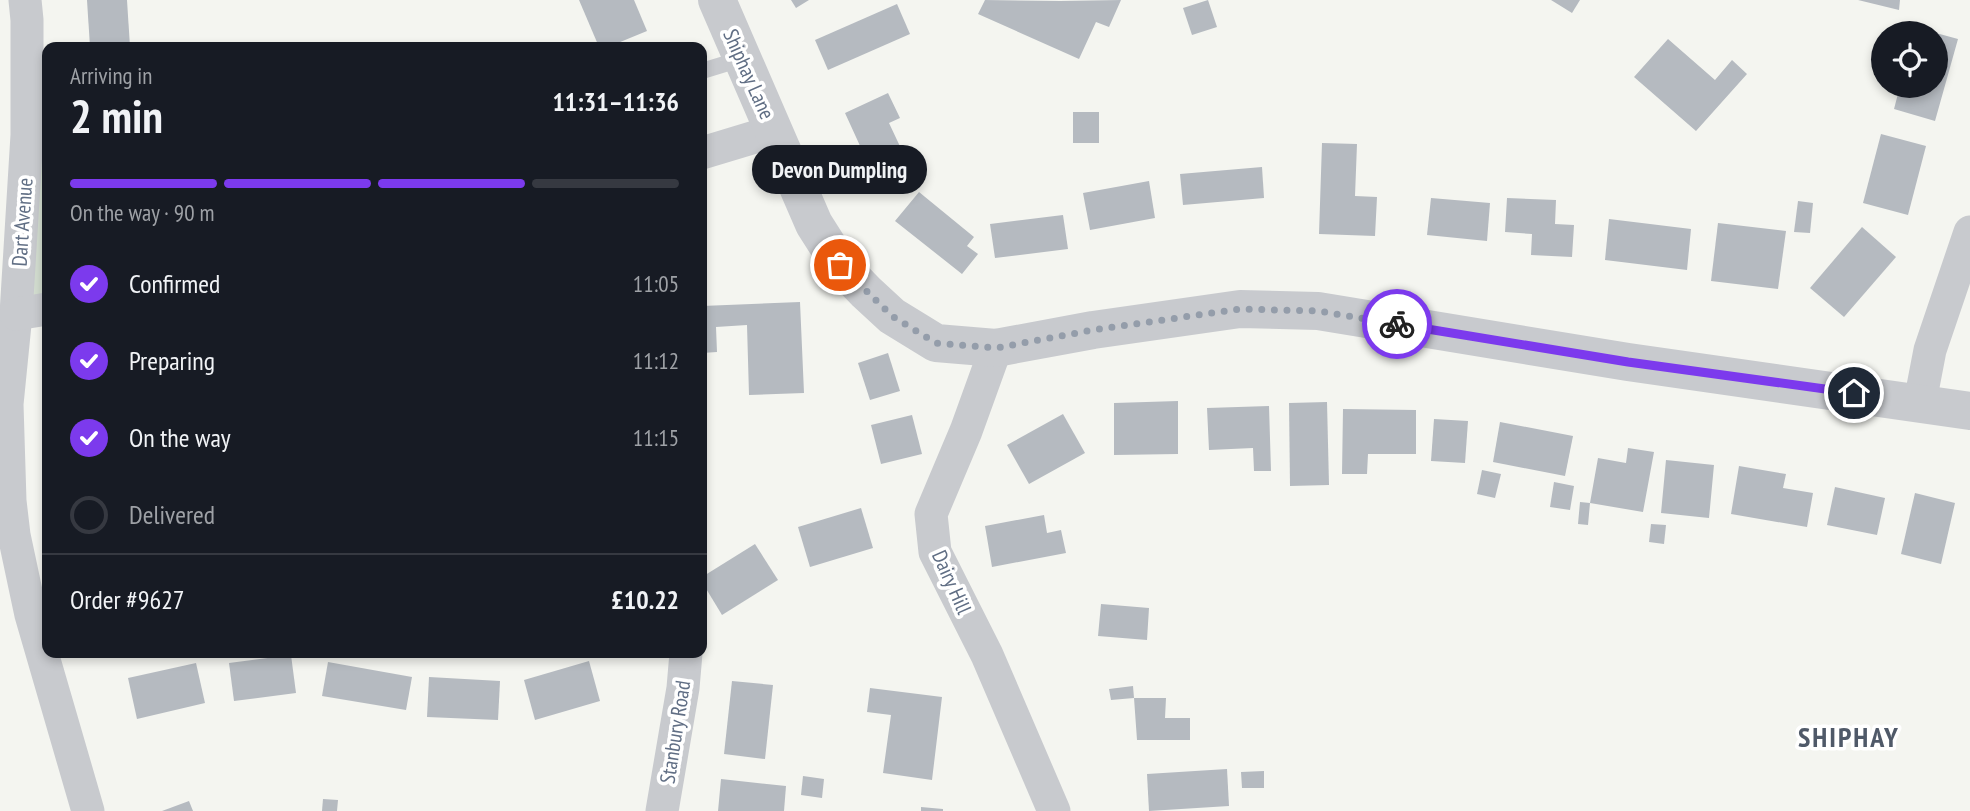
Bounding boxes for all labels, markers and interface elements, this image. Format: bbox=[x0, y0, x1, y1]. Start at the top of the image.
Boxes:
map controls bbox=[1871, 21, 1948, 98]
button: locate bbox=[1871, 21, 1948, 98]
street label: Shiphay Lane bbox=[717, 25, 781, 123]
text: Arriving in bbox=[70, 61, 152, 90]
text: 11:31–11:36 bbox=[552, 85, 679, 118]
text: 2 min bbox=[70, 86, 163, 146]
callout: Devon Dumpling bbox=[752, 146, 928, 195]
text: Devon Dumpling bbox=[772, 155, 907, 184]
street label: Dart Avenue bbox=[5, 177, 39, 267]
text: On the way · 90 m bbox=[70, 198, 214, 227]
pin bbox=[810, 235, 870, 295]
icon: bag bbox=[821, 246, 859, 284]
icon: check bbox=[70, 265, 108, 303]
text: Confirmed bbox=[129, 267, 220, 300]
text: 11:05 bbox=[633, 269, 679, 298]
courier bbox=[1362, 289, 1432, 359]
icon: bike bbox=[1378, 305, 1416, 343]
icon: check bbox=[70, 342, 108, 380]
text: Preparing bbox=[129, 344, 215, 377]
text: 11:12 bbox=[633, 346, 679, 375]
pin bbox=[1824, 363, 1884, 423]
icon: home bbox=[1835, 374, 1873, 412]
icon: check bbox=[70, 419, 108, 457]
text: On the way bbox=[129, 421, 231, 454]
text: 11:15 bbox=[633, 423, 679, 452]
text: Delivered bbox=[129, 498, 215, 531]
street label: Dairy Hill bbox=[926, 546, 978, 618]
text: Order #9627 bbox=[70, 583, 185, 616]
text: £10.22 bbox=[611, 583, 679, 616]
street label: Stanbury Road bbox=[654, 679, 696, 785]
district label: SHIPHAY bbox=[1798, 718, 1900, 755]

